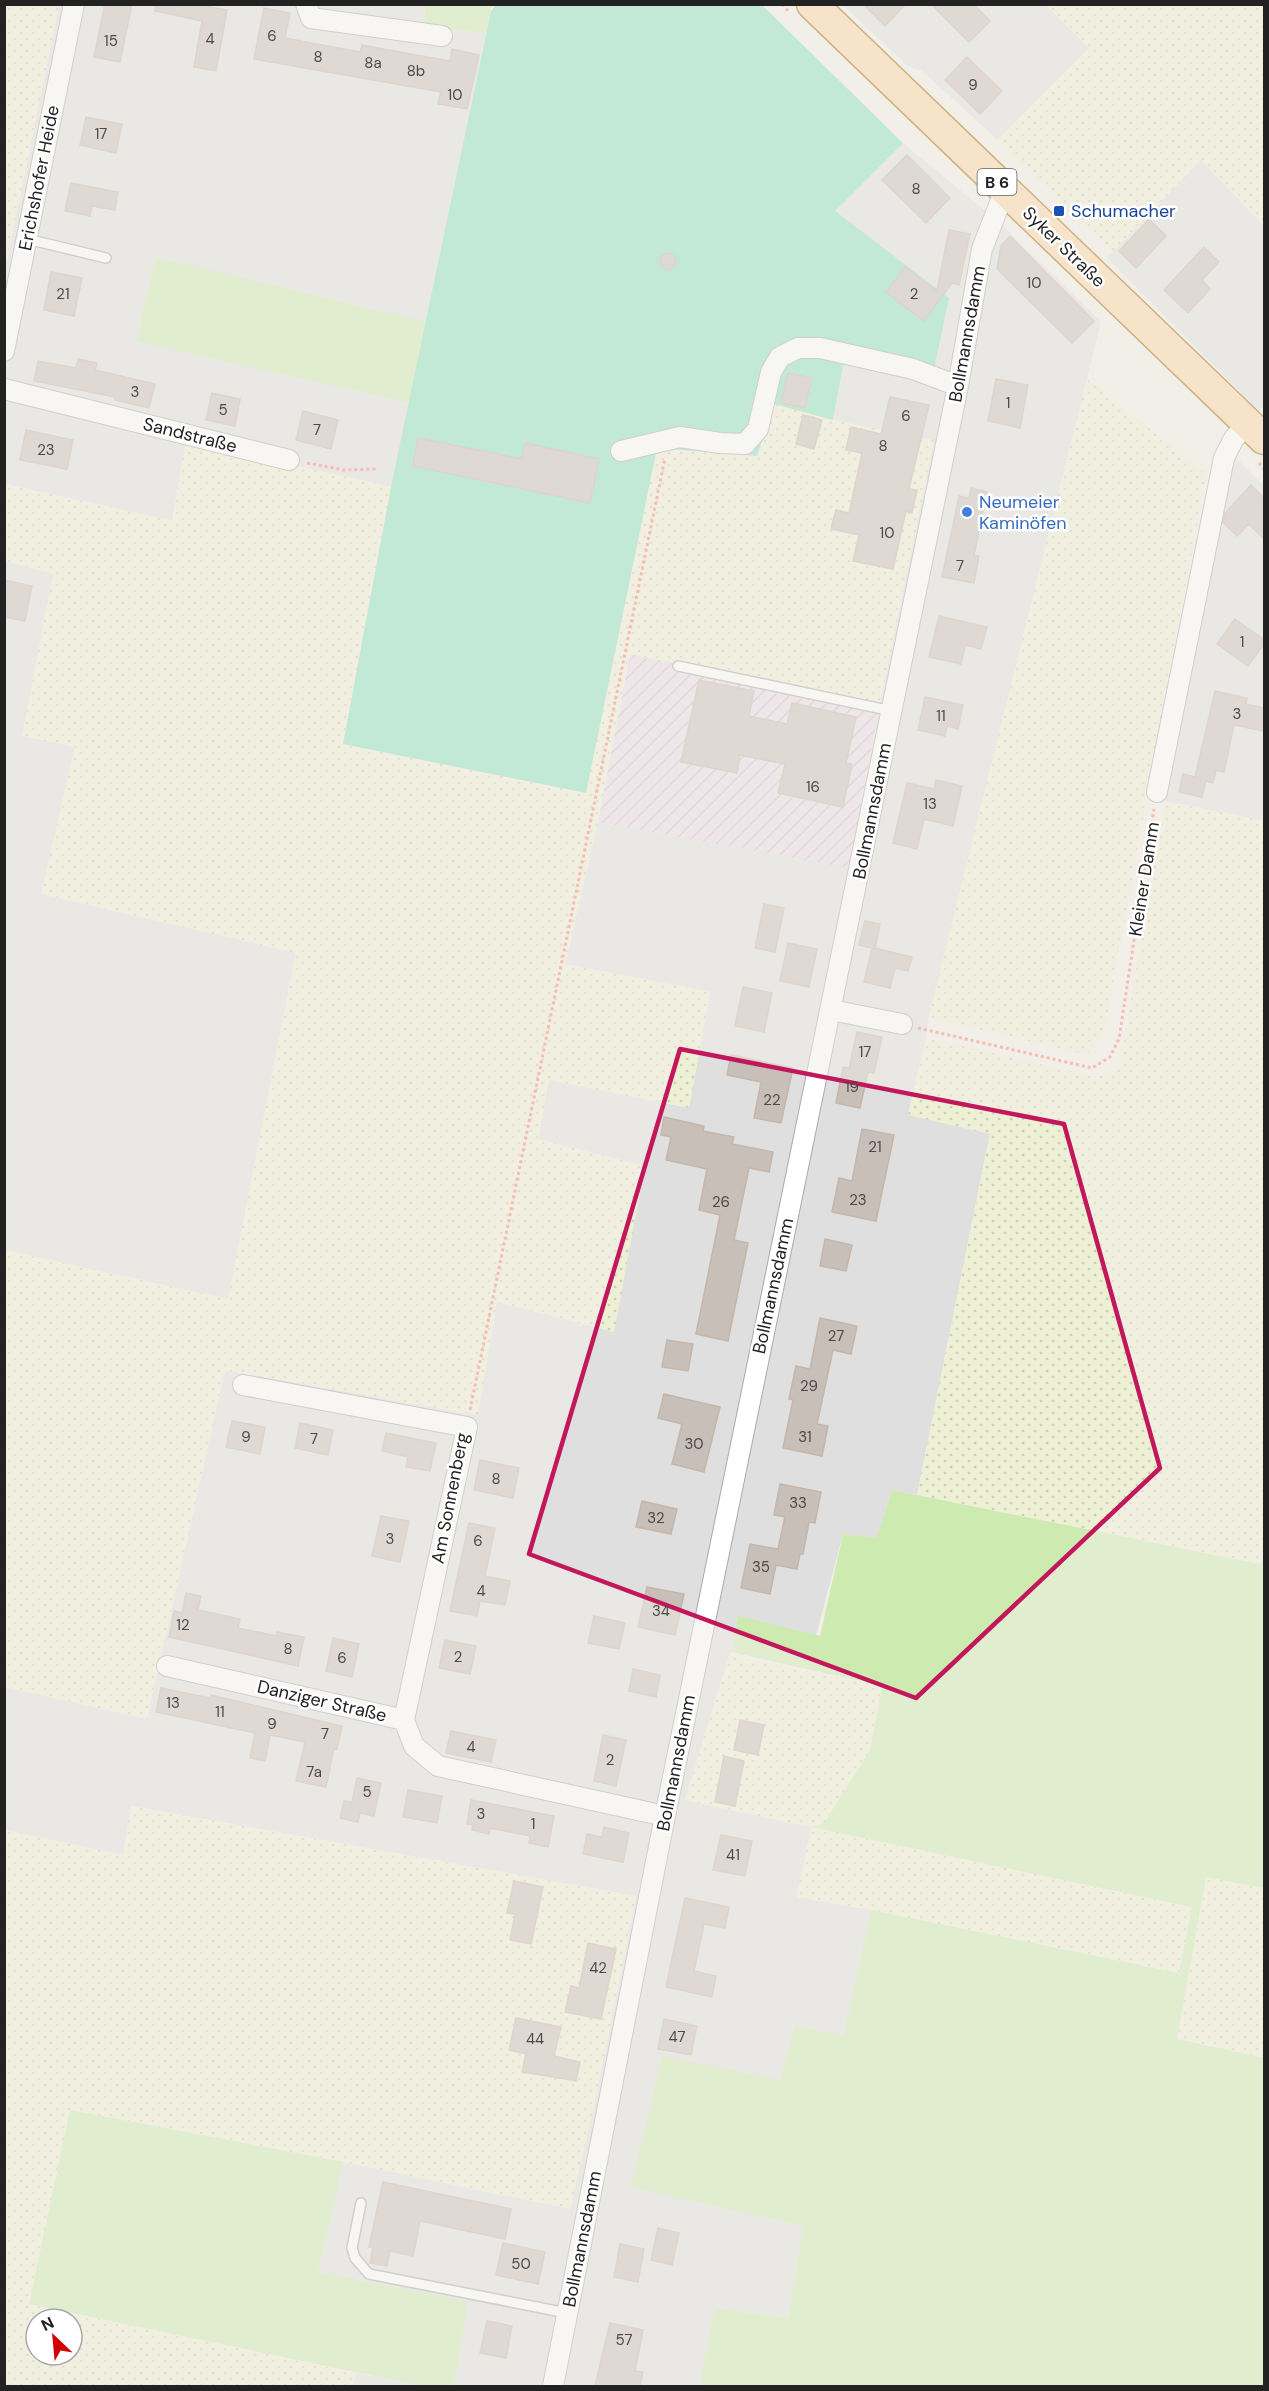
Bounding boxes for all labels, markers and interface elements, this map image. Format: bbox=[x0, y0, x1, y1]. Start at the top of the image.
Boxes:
house number: 6 bbox=[267, 26, 277, 46]
house number: 4 bbox=[205, 29, 215, 49]
house number: 15 bbox=[104, 31, 118, 51]
house number: 8 bbox=[313, 47, 323, 67]
house number: 8a bbox=[364, 53, 382, 73]
house number: 8b bbox=[407, 61, 425, 81]
house number: 9 bbox=[968, 75, 978, 95]
house number: 10 bbox=[448, 85, 462, 105]
street label: Erichshofer Heide bbox=[13, 103, 65, 253]
house number: 17 bbox=[95, 124, 107, 144]
road number: B 6 bbox=[978, 169, 1016, 195]
house number: 8 bbox=[911, 179, 921, 199]
place label: Schumacher bbox=[1071, 199, 1176, 223]
street label: Syker Straße bbox=[1017, 201, 1111, 293]
marker: Schumacher bbox=[1052, 204, 1066, 218]
street label: Bollmannsdamm bbox=[943, 264, 991, 404]
house number: 10 bbox=[1027, 273, 1041, 293]
house number: 21 bbox=[56, 284, 70, 304]
house number: 2 bbox=[910, 284, 918, 304]
house number: 3 bbox=[131, 382, 139, 402]
house number: 1 bbox=[1006, 393, 1010, 413]
house number: 5 bbox=[218, 400, 228, 420]
house number: 6 bbox=[901, 406, 911, 426]
street label: Sandstraße bbox=[141, 412, 239, 458]
house number: 7 bbox=[313, 420, 321, 440]
house number: 8 bbox=[878, 436, 888, 456]
house number: 23 bbox=[37, 440, 55, 460]
place label: Neumeier Kaminöfen bbox=[979, 490, 1067, 535]
marker: Neumeier Kaminöfen bbox=[960, 505, 974, 519]
house number: 10 bbox=[880, 523, 894, 543]
house number: 7 bbox=[956, 556, 964, 576]
house number: 1 bbox=[1240, 632, 1244, 652]
house number: 3 bbox=[1233, 704, 1241, 724]
house number: 11 bbox=[936, 706, 946, 726]
street label: Bollmannsdamm bbox=[847, 741, 897, 881]
house number: 16 bbox=[806, 777, 820, 797]
house number: 13 bbox=[923, 794, 937, 814]
street label: Kleiner Damm bbox=[1123, 820, 1165, 938]
house number: 17 bbox=[859, 1042, 871, 1062]
house number: 19 bbox=[845, 1077, 859, 1097]
house number: 22 bbox=[763, 1090, 781, 1110]
house number: 21 bbox=[868, 1137, 882, 1157]
house number: 23 bbox=[849, 1190, 867, 1210]
house number: 26 bbox=[712, 1192, 730, 1212]
street label: Bollmannsdamm bbox=[747, 1216, 799, 1356]
house number: 27 bbox=[828, 1326, 844, 1346]
house number: 29 bbox=[800, 1376, 818, 1396]
house number: 9 bbox=[241, 1427, 251, 1447]
house number: 31 bbox=[798, 1427, 812, 1447]
house number: 7 bbox=[310, 1429, 318, 1449]
street label: Am Sonnenberg bbox=[426, 1430, 474, 1566]
house number: 30 bbox=[684, 1434, 704, 1454]
house number: 8 bbox=[491, 1469, 501, 1489]
house number: 33 bbox=[789, 1493, 807, 1513]
house number: 32 bbox=[647, 1508, 665, 1528]
house number: 3 bbox=[386, 1529, 394, 1549]
house number: 6 bbox=[473, 1531, 483, 1551]
house number: 35 bbox=[752, 1557, 770, 1577]
house number: 4 bbox=[476, 1581, 486, 1601]
house number: 34 bbox=[652, 1601, 670, 1621]
house number: 12 bbox=[176, 1615, 190, 1635]
house number: 8 bbox=[283, 1639, 293, 1659]
house number: 2 bbox=[454, 1647, 462, 1667]
house number: 6 bbox=[337, 1648, 347, 1668]
street label: Danziger Straße bbox=[255, 1674, 389, 1728]
house number: 13 bbox=[166, 1693, 180, 1713]
street label: Bollmannsdamm bbox=[651, 1693, 701, 1833]
house number: 11 bbox=[215, 1702, 225, 1722]
house number: 9 bbox=[267, 1714, 277, 1734]
house number: 7 bbox=[321, 1724, 329, 1744]
house number: 4 bbox=[466, 1737, 476, 1757]
house number: 2 bbox=[606, 1750, 614, 1770]
house number: 7a bbox=[306, 1762, 322, 1782]
house number: 5 bbox=[362, 1782, 372, 1802]
house number: 3 bbox=[477, 1804, 485, 1824]
house number: 1 bbox=[531, 1814, 535, 1834]
house number: 41 bbox=[726, 1845, 740, 1865]
house number: 42 bbox=[589, 1958, 607, 1978]
house number: 47 bbox=[668, 2027, 686, 2047]
house number: 44 bbox=[526, 2029, 544, 2049]
street label: Bollmannsdamm bbox=[557, 2169, 607, 2309]
house number: 50 bbox=[511, 2254, 531, 2274]
north arrow bbox=[24, 2307, 84, 2367]
text: N bbox=[38, 2312, 57, 2336]
house number: 57 bbox=[616, 2330, 632, 2350]

